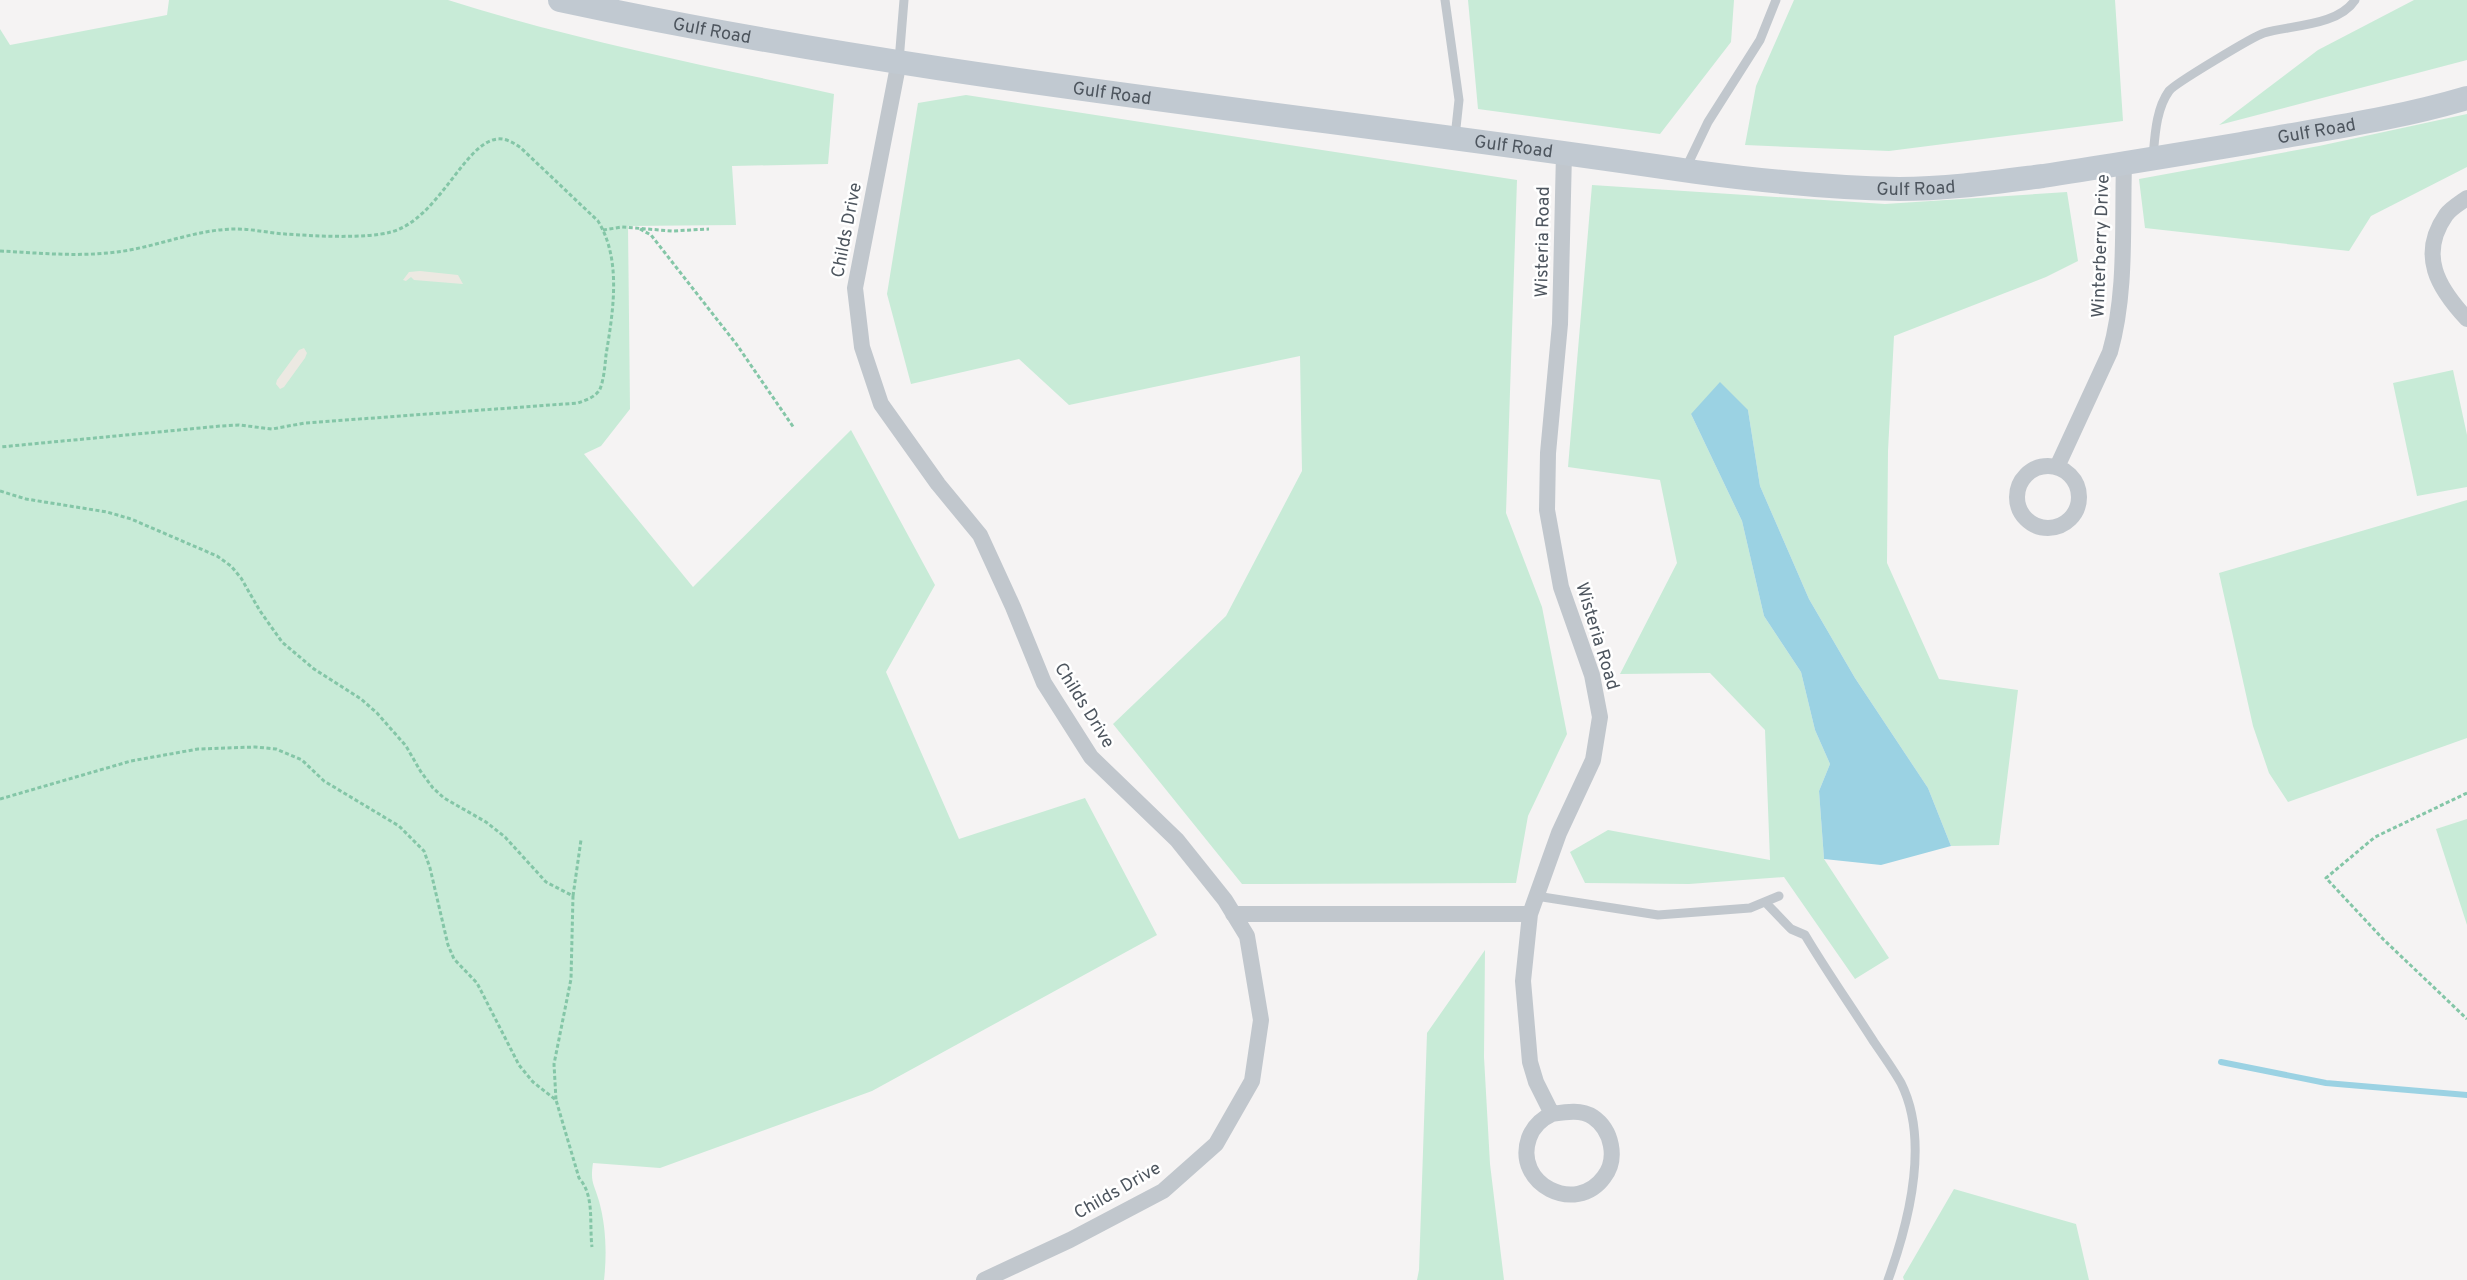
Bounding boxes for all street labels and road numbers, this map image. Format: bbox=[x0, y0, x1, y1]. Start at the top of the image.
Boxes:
street label: Gulf Road bbox=[671, 13, 753, 50]
street label: Gulf Road bbox=[1071, 78, 1153, 111]
street label: Gulf Road bbox=[2276, 114, 2358, 150]
street label: Gulf Road bbox=[1473, 131, 1554, 164]
street label: Winterberry Drive bbox=[2087, 174, 2115, 318]
street label: Gulf Road bbox=[1876, 176, 1956, 202]
street label: Childs Drive bbox=[827, 181, 868, 280]
street label: Wisteria Road bbox=[1531, 186, 1556, 298]
street label: Wisteria Road bbox=[1569, 580, 1624, 693]
street label: Childs Drive bbox=[1048, 659, 1119, 753]
street label: Childs Drive bbox=[1070, 1157, 1165, 1225]

